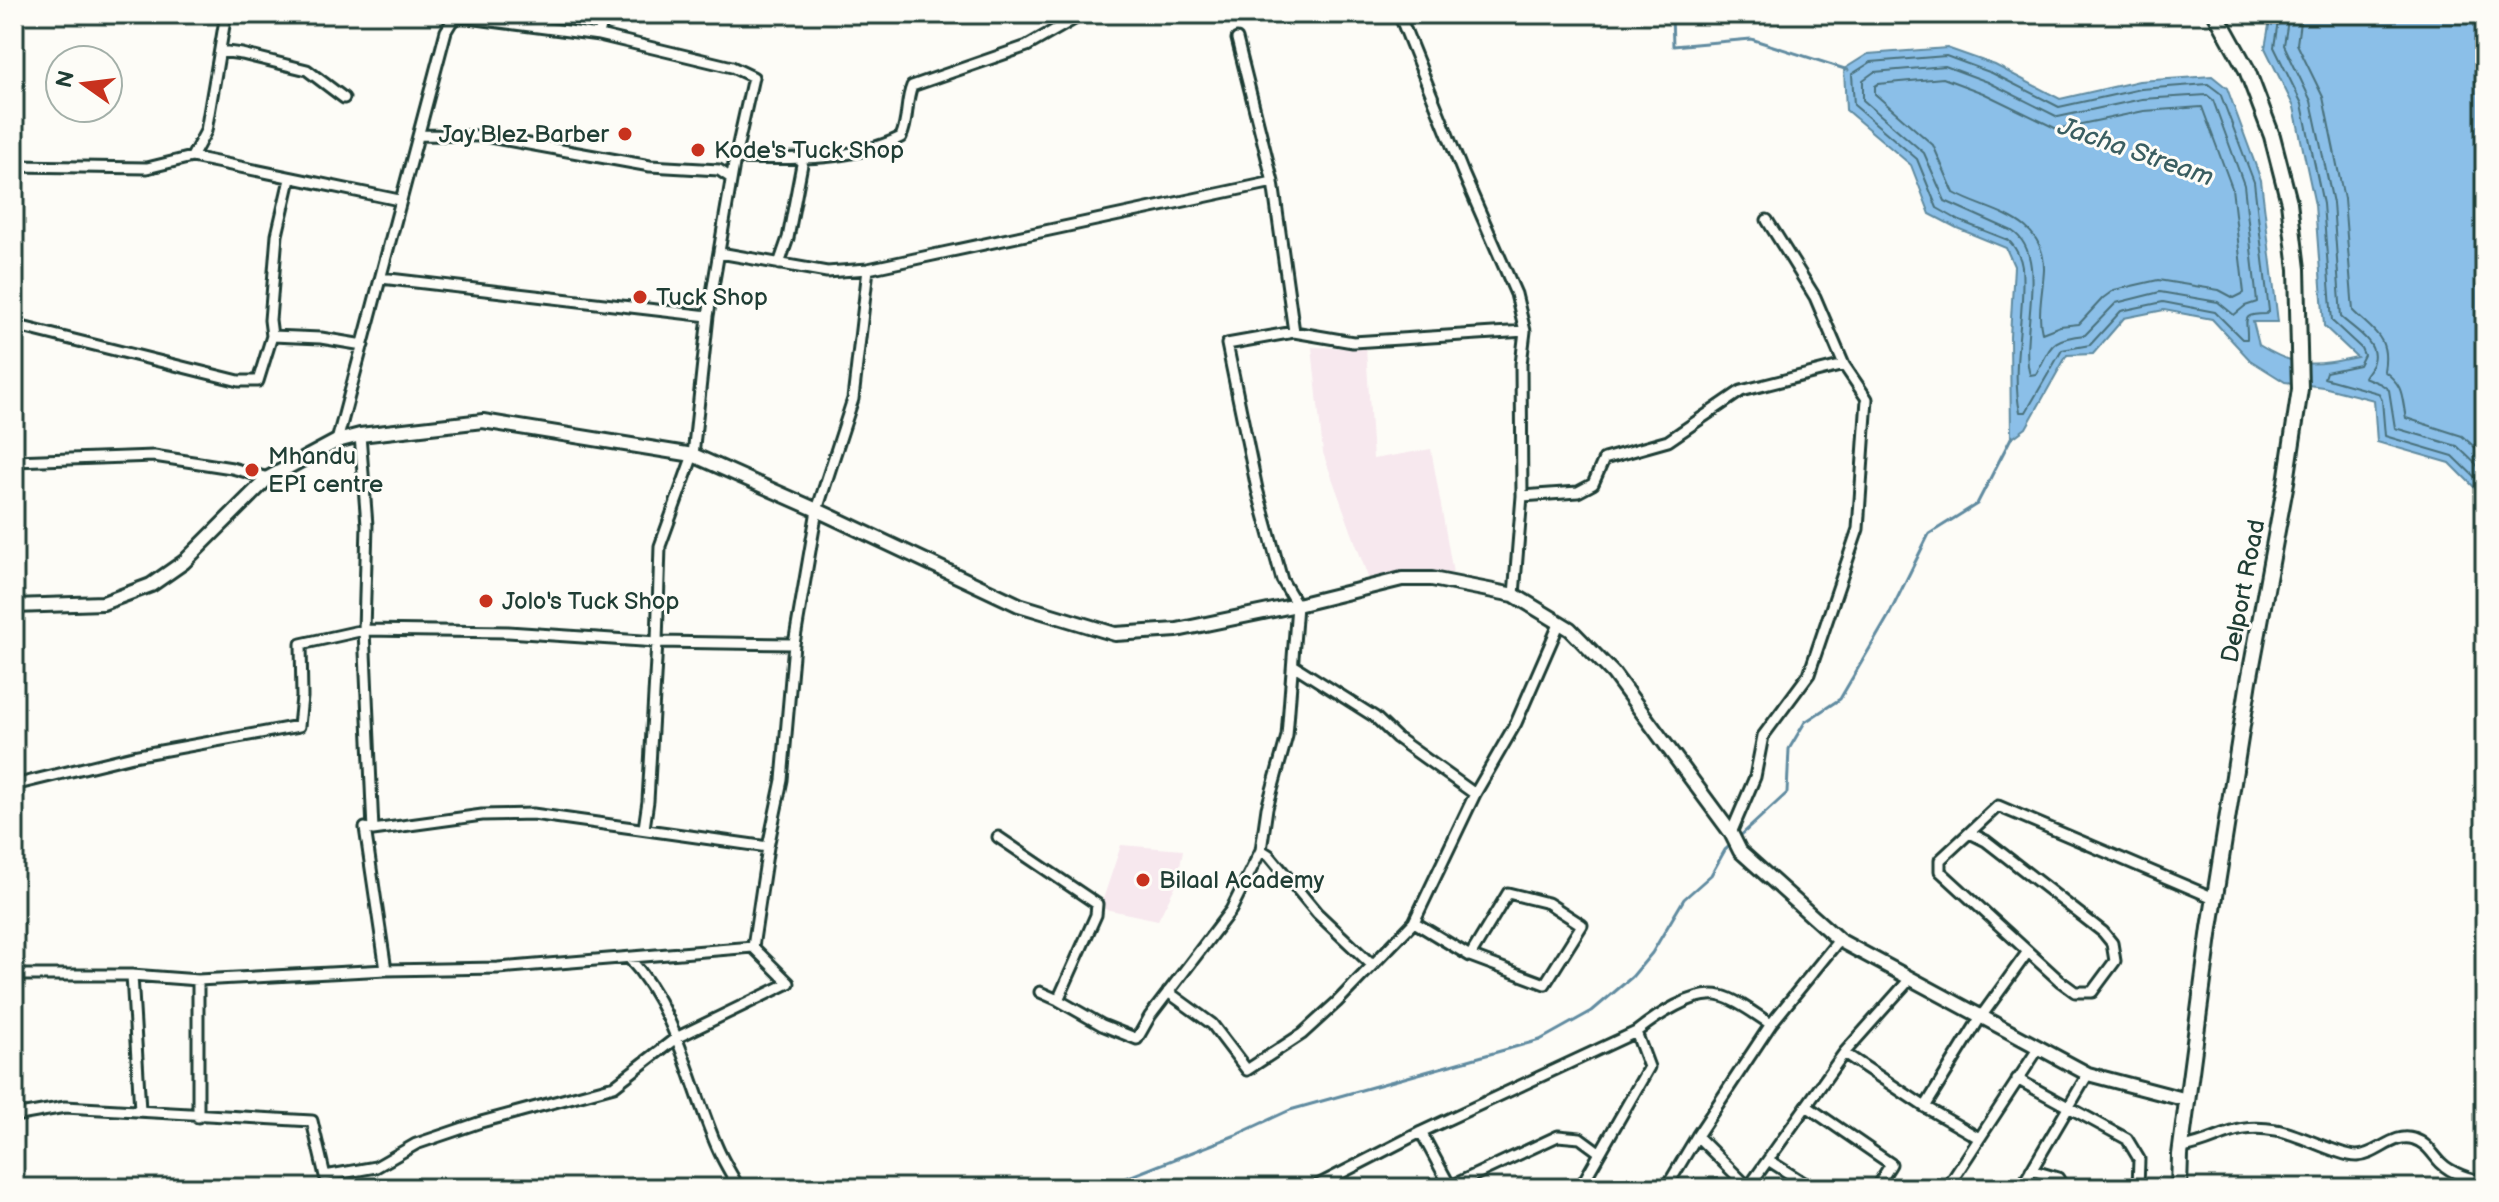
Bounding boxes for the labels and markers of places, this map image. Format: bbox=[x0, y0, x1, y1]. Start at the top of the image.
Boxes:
place label: Jay Blez Barber bbox=[439, 120, 609, 149]
marker: Jay Blez Barber bbox=[616, 125, 634, 143]
place label: Kode's Tuck Shop bbox=[714, 136, 904, 165]
marker: Kode's Tuck Shop bbox=[689, 141, 707, 159]
place label: Tuck Shop bbox=[656, 283, 768, 312]
marker: Tuck Shop bbox=[631, 288, 649, 306]
place label: Mhandu EPI centre bbox=[268, 442, 383, 499]
marker: Mhandu EPI centre bbox=[243, 461, 261, 479]
place label: Jolo's Tuck Shop bbox=[502, 587, 679, 616]
marker: Jolo's Tuck Shop bbox=[477, 592, 495, 610]
place label: Bilaal Academy bbox=[1159, 866, 1325, 895]
marker: Bilaal Academy bbox=[1134, 871, 1152, 889]

